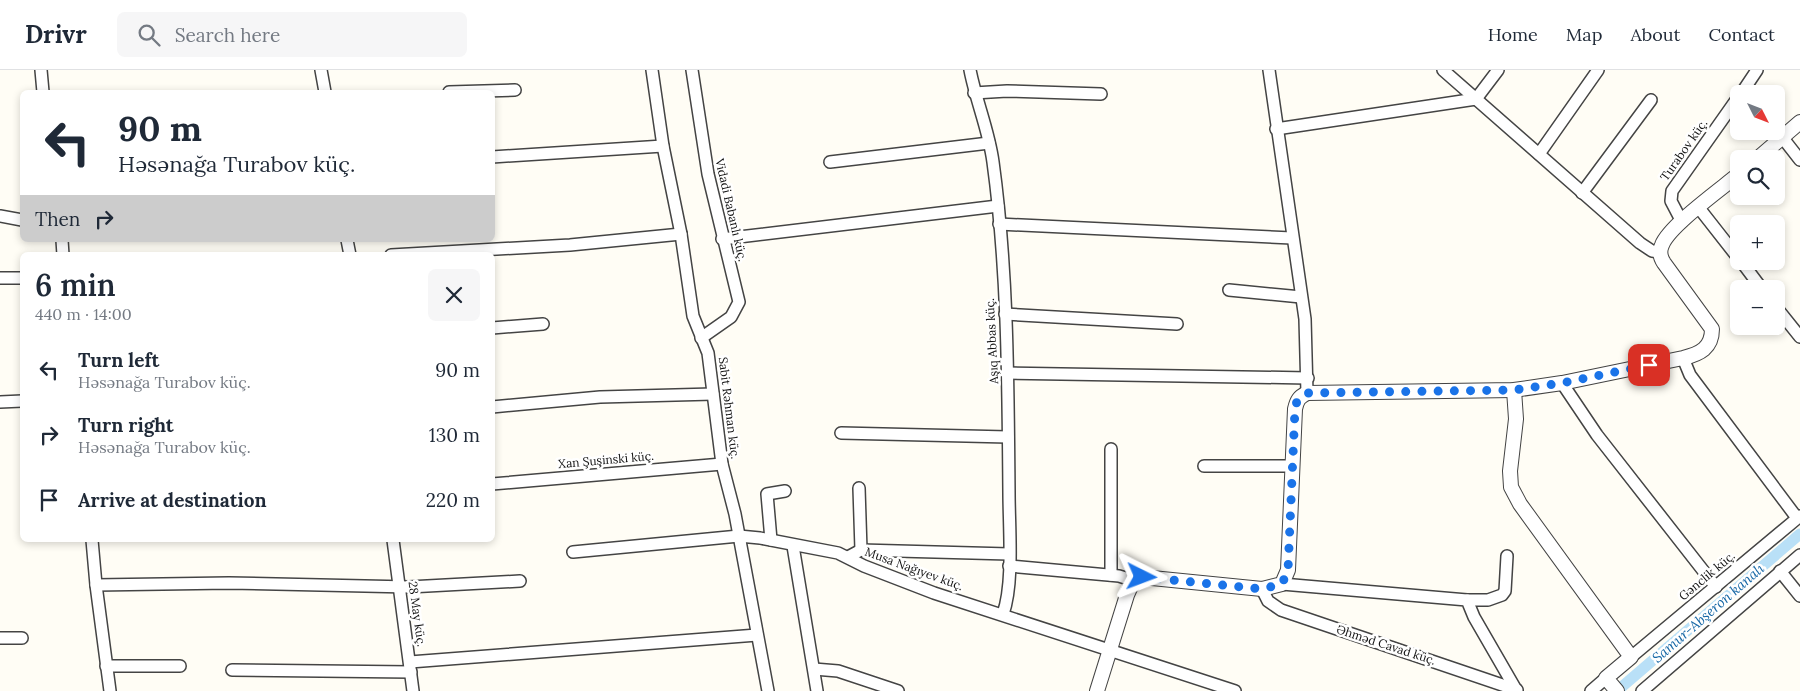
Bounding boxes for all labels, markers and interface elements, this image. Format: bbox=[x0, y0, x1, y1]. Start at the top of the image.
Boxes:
search box bbox=[117, 12, 467, 57]
text: Drivr bbox=[25, 19, 87, 50]
icon: search bbox=[135, 21, 163, 49]
text: Search here bbox=[175, 23, 280, 47]
text: Home bbox=[1488, 23, 1538, 46]
text: Map bbox=[1566, 23, 1602, 46]
text: About bbox=[1630, 23, 1680, 46]
text: Contact bbox=[1708, 23, 1775, 46]
north arrow bbox=[1730, 85, 1785, 140]
map controls bbox=[1730, 85, 1785, 335]
text: 90 m bbox=[118, 106, 202, 151]
icon: left bbox=[35, 110, 100, 175]
street label: Turabov küç. bbox=[1657, 116, 1710, 184]
text: Həsənağa Turabov küç. bbox=[118, 150, 355, 178]
button: search bbox=[1730, 150, 1785, 205]
street label: Vidadi Babanlı küç. bbox=[712, 156, 751, 263]
icon: right bbox=[90, 205, 118, 233]
text: Then bbox=[35, 207, 80, 231]
button: + bbox=[1730, 215, 1785, 270]
text: 6 min bbox=[35, 266, 116, 304]
button: close bbox=[428, 269, 480, 321]
button: − bbox=[1730, 280, 1785, 335]
street label: Aşıq Abbas küç. bbox=[982, 298, 1001, 385]
text: 440 m · 14:00 bbox=[35, 304, 132, 324]
pin bbox=[1628, 344, 1670, 386]
text: Turn left bbox=[78, 348, 159, 372]
icon: arrive bbox=[1635, 351, 1663, 379]
icon: left bbox=[35, 356, 63, 384]
street label: Sabit Rəhman küç. bbox=[716, 356, 743, 460]
text: 90 m bbox=[435, 358, 480, 382]
text: Həsənağa Turabov küç. bbox=[78, 372, 251, 392]
text: Turn right bbox=[78, 413, 174, 437]
icon: right bbox=[35, 421, 63, 449]
text: 130 m bbox=[429, 423, 480, 447]
text: Həsənağa Turabov küç. bbox=[78, 437, 251, 457]
street label: Xan Şuşinski küç. bbox=[557, 448, 655, 471]
icon: arrive bbox=[35, 486, 63, 514]
text: Arrive at destination bbox=[78, 488, 267, 512]
text: 220 m bbox=[426, 488, 480, 512]
street label: Musa Nağıyev küç. bbox=[863, 544, 965, 593]
street label: Gənclik küç. bbox=[1676, 548, 1738, 603]
position arrow bbox=[1115, 550, 1167, 602]
water label: Samur-Abşeron kanalı bbox=[1648, 559, 1768, 667]
street label: 28 May küç. bbox=[405, 580, 430, 648]
street label: Əhməd Cavad küç. bbox=[1334, 621, 1438, 668]

